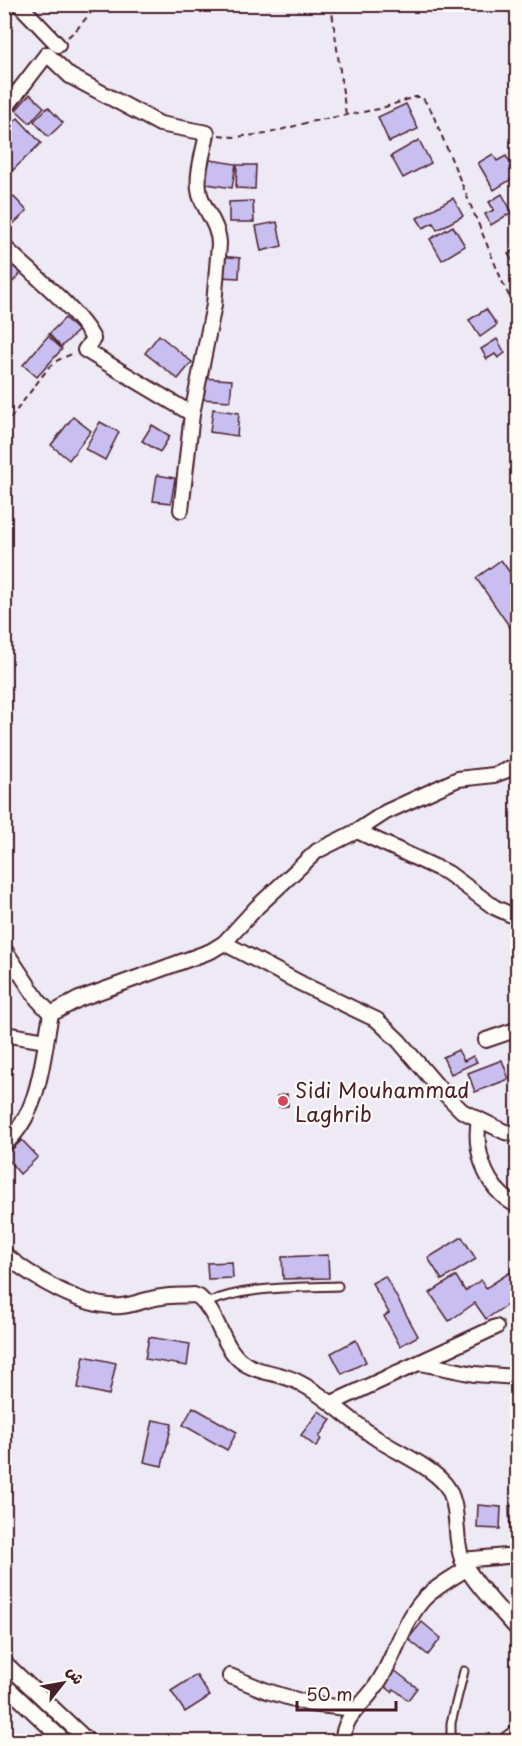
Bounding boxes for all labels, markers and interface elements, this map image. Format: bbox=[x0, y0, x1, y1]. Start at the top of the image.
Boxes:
place label: Sidi Mouhammad Laghrib bbox=[295, 1073, 469, 1129]
marker: Sidi Mouhammad Laghrib bbox=[276, 1094, 290, 1108]
north arrow bbox=[33, 1653, 93, 1713]
text: ش bbox=[62, 1661, 92, 1688]
scale bar bbox=[297, 1674, 396, 1712]
text: 50 m bbox=[306, 1680, 353, 1707]

